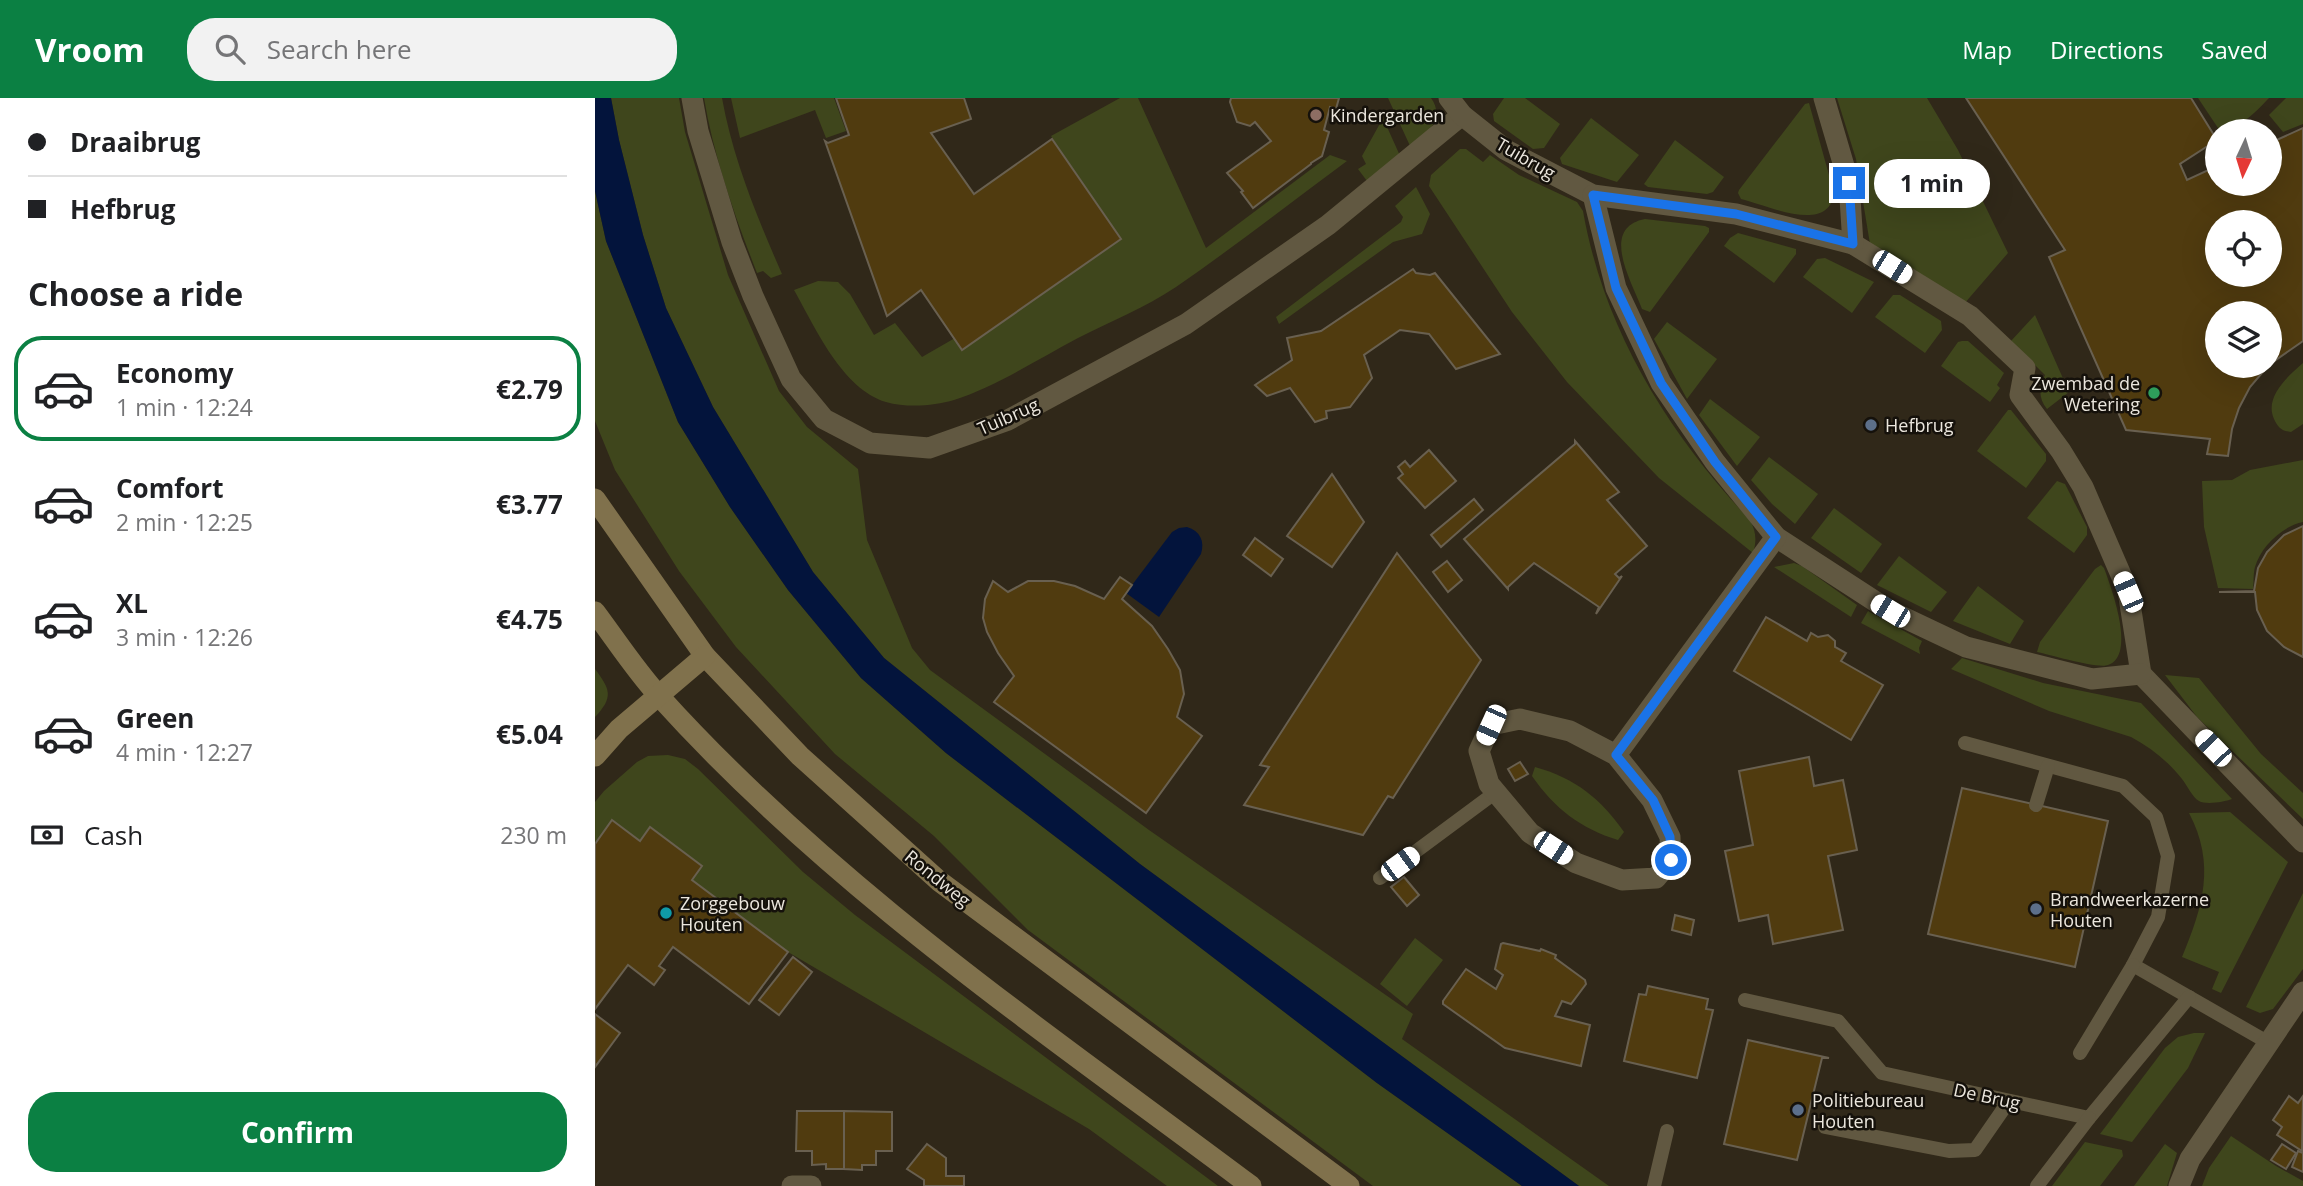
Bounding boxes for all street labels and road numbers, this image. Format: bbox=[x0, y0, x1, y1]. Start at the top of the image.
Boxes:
street label: Tuibrug bbox=[1492, 131, 1560, 185]
street label: Tuibrug bbox=[974, 392, 1043, 440]
street label: Rondweg bbox=[900, 844, 976, 912]
street label: De Brug bbox=[1951, 1077, 2023, 1115]

